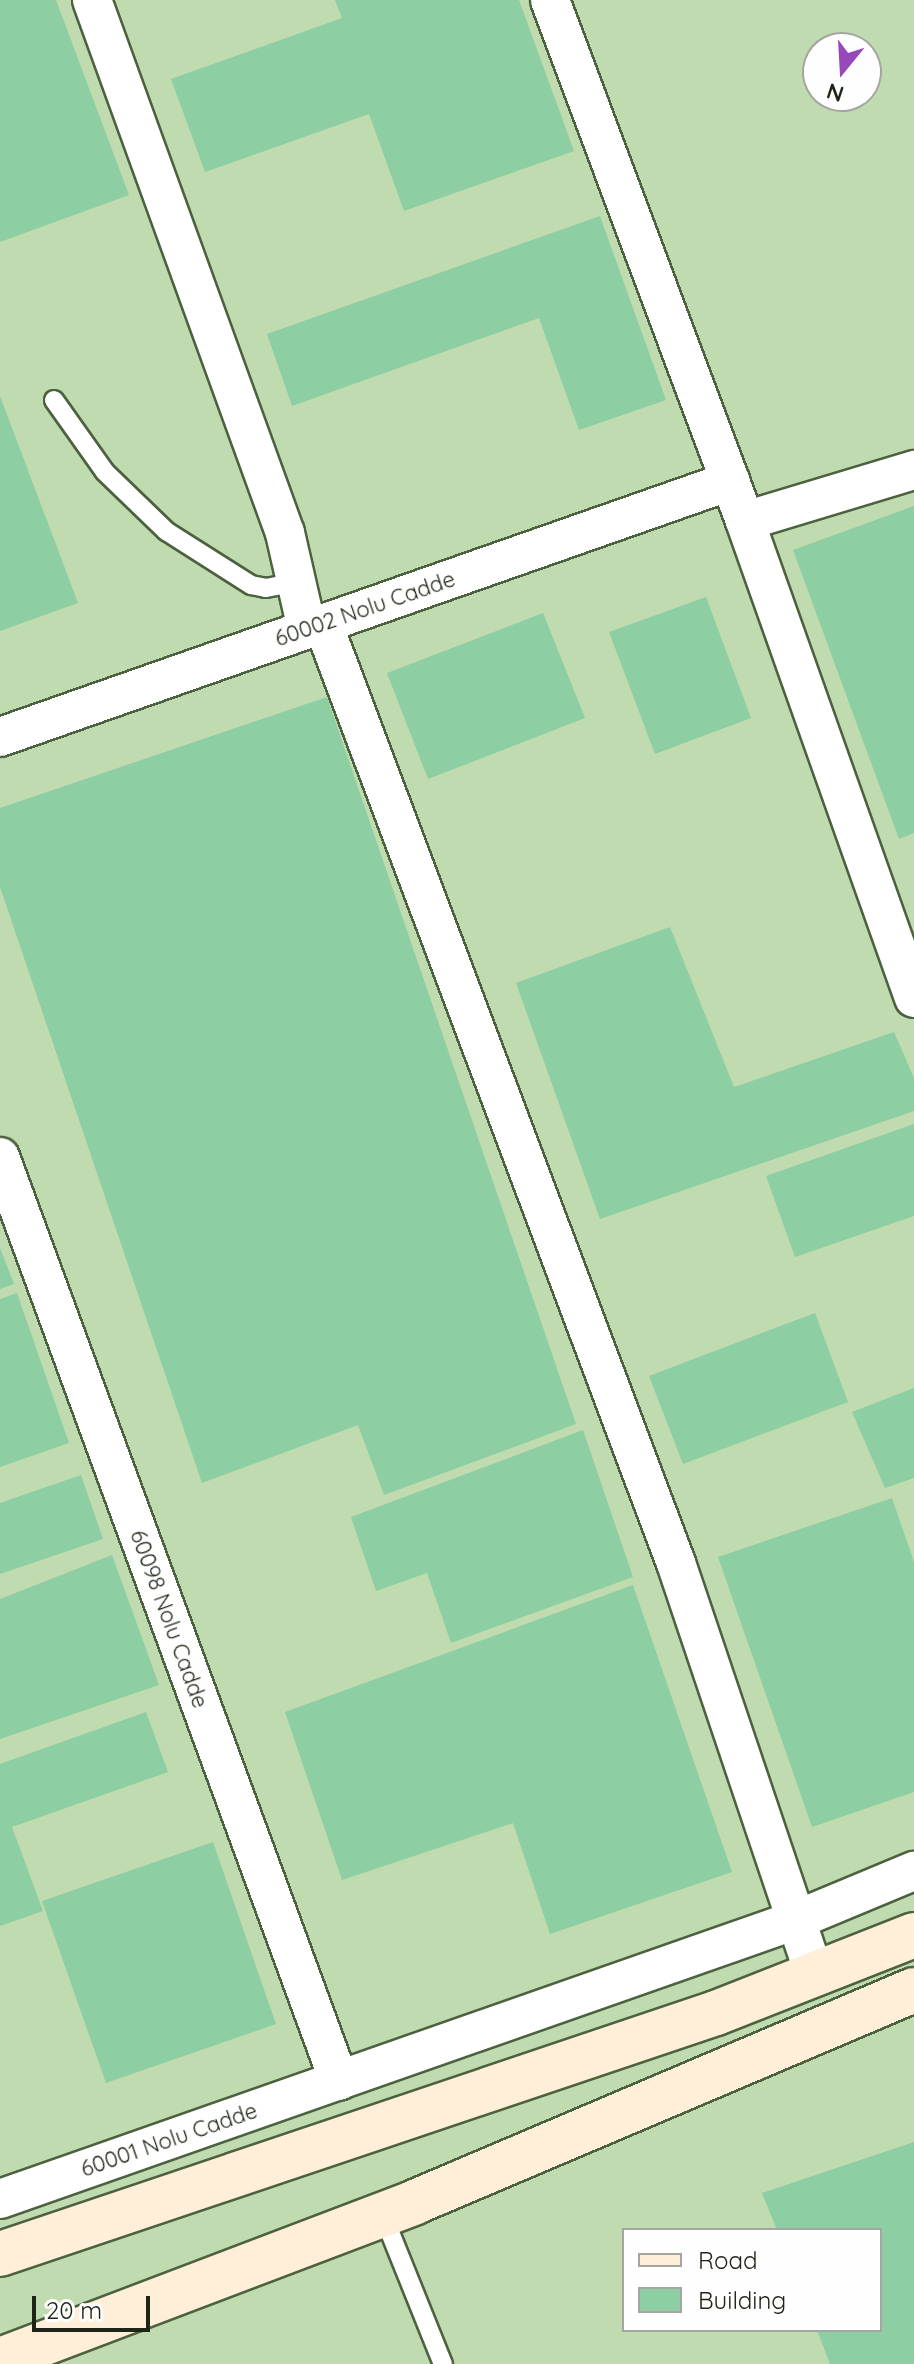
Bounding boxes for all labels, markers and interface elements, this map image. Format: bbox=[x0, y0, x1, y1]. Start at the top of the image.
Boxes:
north arrow bbox=[802, 32, 882, 112]
text: N bbox=[823, 77, 847, 109]
street label: 60002 Nolu Cadde bbox=[271, 566, 459, 652]
street label: 60098 Nolu Cadde bbox=[124, 1526, 214, 1712]
street label: 60001 Nolu Cadde bbox=[77, 2097, 261, 2183]
legend bbox=[622, 2228, 882, 2332]
text: Road bbox=[698, 2245, 758, 2275]
scale bar bbox=[36, 2280, 154, 2330]
text: Building bbox=[698, 2285, 786, 2315]
text: 20 m bbox=[46, 2295, 102, 2325]

